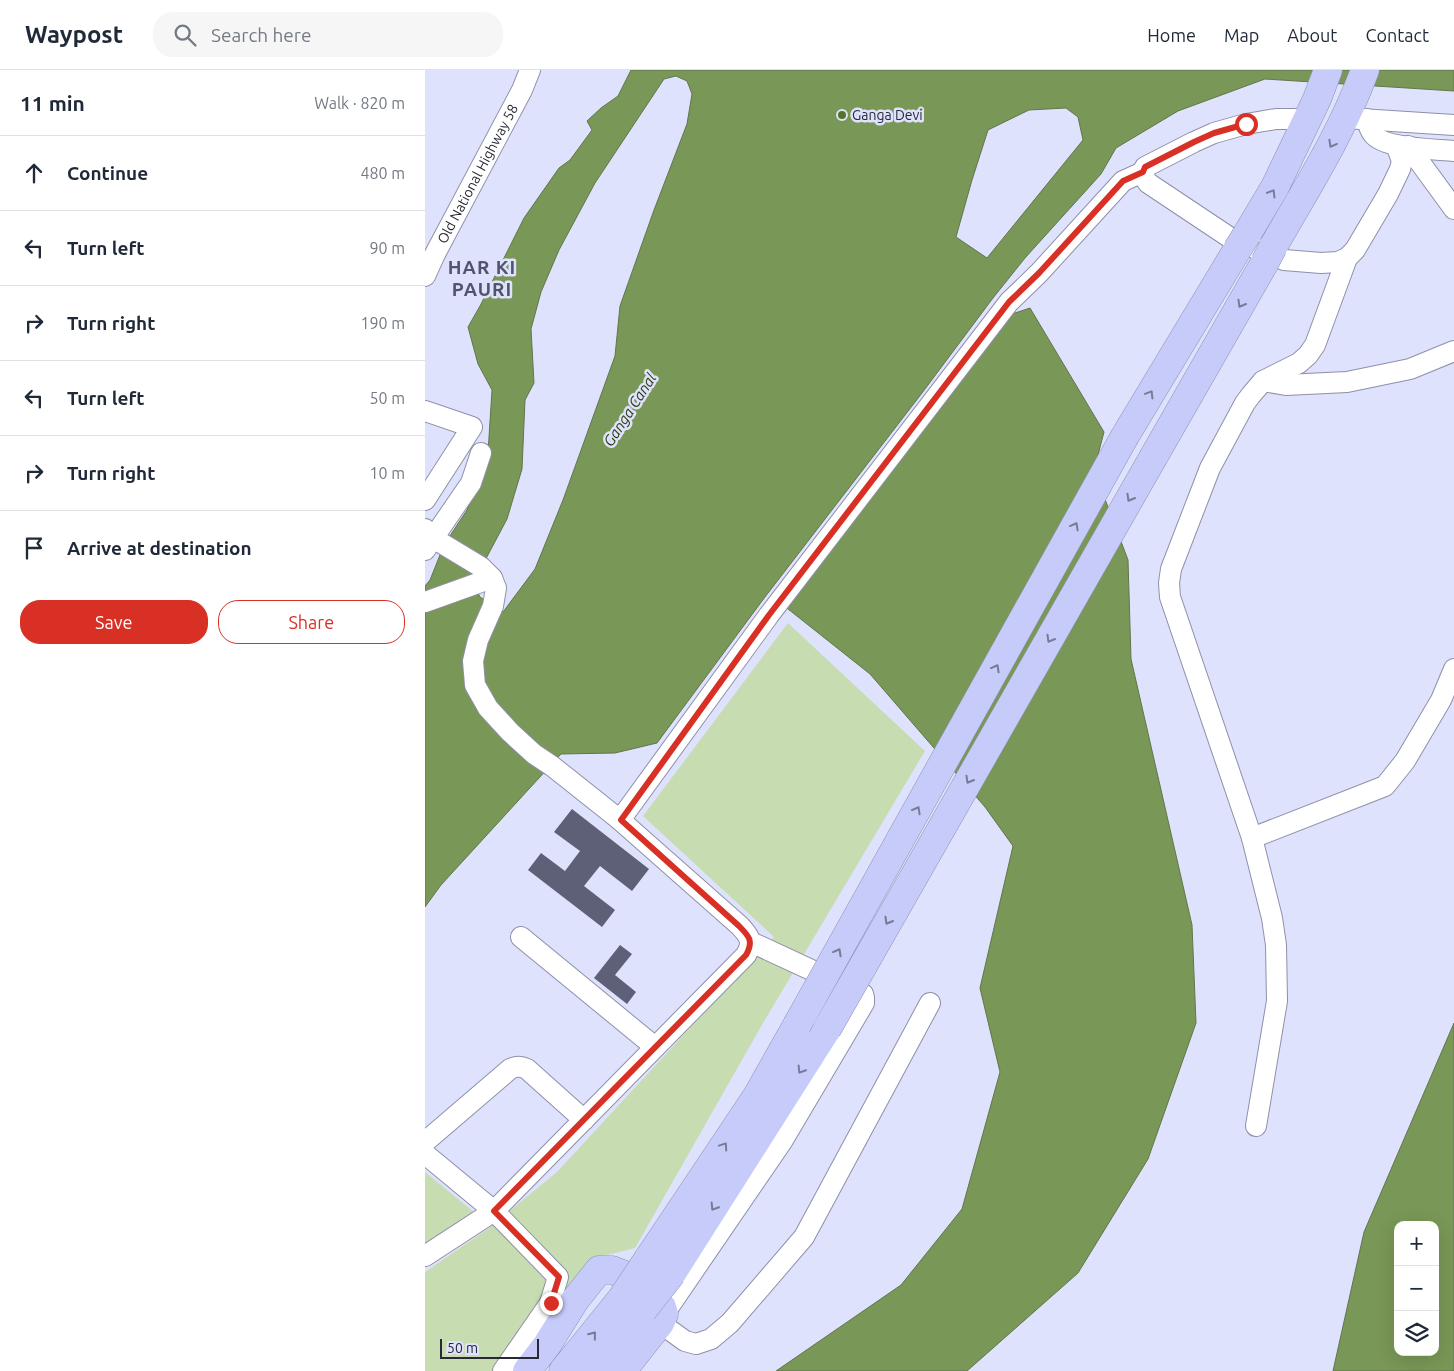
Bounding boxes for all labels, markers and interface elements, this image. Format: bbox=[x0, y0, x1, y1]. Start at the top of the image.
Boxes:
search box bbox=[153, 12, 503, 57]
text: Waypost bbox=[25, 21, 123, 48]
icon: search bbox=[171, 21, 199, 49]
text: Search here bbox=[211, 24, 311, 46]
text: Home bbox=[1147, 25, 1196, 45]
text: Map bbox=[1224, 25, 1259, 45]
text: About bbox=[1287, 25, 1337, 45]
text: Contact bbox=[1365, 25, 1429, 45]
text: 11 min bbox=[20, 91, 85, 115]
text: Walk · 820 m bbox=[314, 94, 405, 112]
street label: Old National Highway 58 bbox=[434, 101, 521, 246]
place label: Ganga Devi bbox=[852, 107, 923, 123]
marker: Ganga Devi bbox=[836, 109, 848, 121]
route start bbox=[1235, 113, 1258, 136]
one-way arrow bbox=[1328, 139, 1338, 148]
icon: ahead bbox=[20, 159, 48, 187]
text: Continue bbox=[67, 162, 148, 184]
text: 480 m bbox=[360, 164, 405, 182]
one-way arrow bbox=[1265, 189, 1275, 198]
icon: left bbox=[20, 234, 48, 262]
text: Turn left bbox=[67, 237, 145, 259]
text: 90 m bbox=[369, 239, 405, 257]
district label: HAR KI PAURI bbox=[448, 256, 516, 300]
one-way arrow bbox=[1237, 299, 1247, 308]
icon: right bbox=[20, 309, 48, 337]
text: Turn right bbox=[67, 312, 155, 334]
text: 190 m bbox=[360, 314, 405, 332]
water label: Ganga Canal bbox=[600, 369, 660, 449]
icon: left bbox=[20, 384, 48, 412]
text: Turn left bbox=[67, 387, 145, 409]
text: 50 m bbox=[369, 389, 405, 407]
one-way arrow bbox=[1143, 391, 1153, 400]
icon: right bbox=[20, 459, 48, 487]
text: Turn right bbox=[67, 462, 155, 484]
text: 10 m bbox=[369, 464, 405, 482]
one-way arrow bbox=[1127, 493, 1137, 502]
one-way arrow bbox=[1068, 522, 1078, 531]
icon: arrive bbox=[20, 534, 48, 562]
text: Arrive at destination bbox=[67, 537, 252, 559]
button: Save bbox=[20, 600, 208, 644]
button: Share bbox=[218, 600, 405, 644]
one-way arrow bbox=[1046, 634, 1056, 643]
one-way arrow bbox=[989, 664, 999, 673]
one-way arrow bbox=[965, 775, 975, 784]
one-way arrow bbox=[911, 806, 921, 815]
one-way arrow bbox=[885, 916, 895, 925]
one-way arrow bbox=[832, 948, 842, 957]
one-way arrow bbox=[798, 1064, 807, 1073]
one-way arrow bbox=[718, 1142, 727, 1152]
one-way arrow bbox=[711, 1201, 720, 1211]
map controls bbox=[1394, 1221, 1439, 1356]
button: + bbox=[1394, 1221, 1439, 1266]
button: − bbox=[1394, 1266, 1439, 1311]
route end bbox=[540, 1292, 563, 1315]
button: layers bbox=[1394, 1311, 1439, 1356]
one-way arrow bbox=[587, 1331, 596, 1340]
scale bar bbox=[440, 1336, 539, 1359]
text: 50 m bbox=[447, 1340, 478, 1356]

